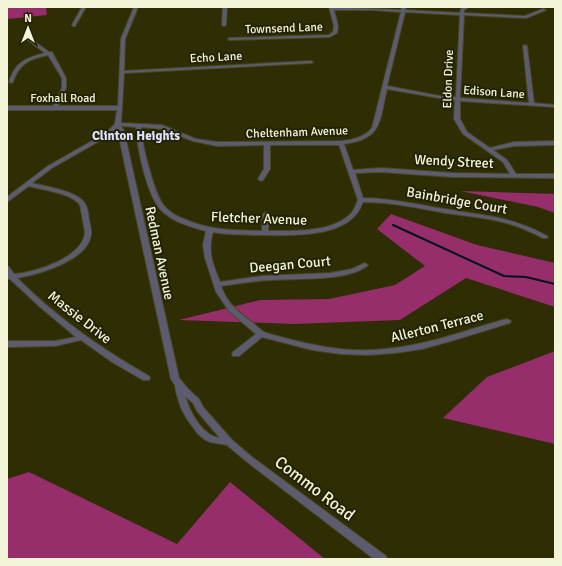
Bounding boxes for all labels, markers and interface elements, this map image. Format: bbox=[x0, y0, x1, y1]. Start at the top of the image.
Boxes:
north arrow bbox=[8, 8, 48, 48]
text: N bbox=[24, 12, 32, 25]
street label: Townsend Lane bbox=[245, 20, 323, 37]
street label: Echo Lane bbox=[189, 49, 243, 66]
street label: Eldon Drive bbox=[440, 49, 457, 109]
street label: Edison Lane bbox=[463, 83, 525, 102]
street label: Foxhall Road bbox=[30, 91, 96, 106]
street label: Cheltenham Avenue bbox=[246, 123, 348, 142]
district label: Clinton Heights bbox=[92, 128, 180, 144]
street label: Wendy Street bbox=[414, 151, 494, 172]
street label: Bainbridge Court bbox=[405, 183, 509, 218]
street label: Redman Avenue bbox=[141, 205, 178, 302]
street label: Fletcher Avenue bbox=[211, 208, 307, 229]
street label: Deegan Court bbox=[248, 252, 332, 277]
street label: Massie Drive bbox=[45, 287, 115, 347]
street label: Allerton Terrace bbox=[389, 307, 485, 346]
street label: Commo Road bbox=[270, 451, 359, 525]

